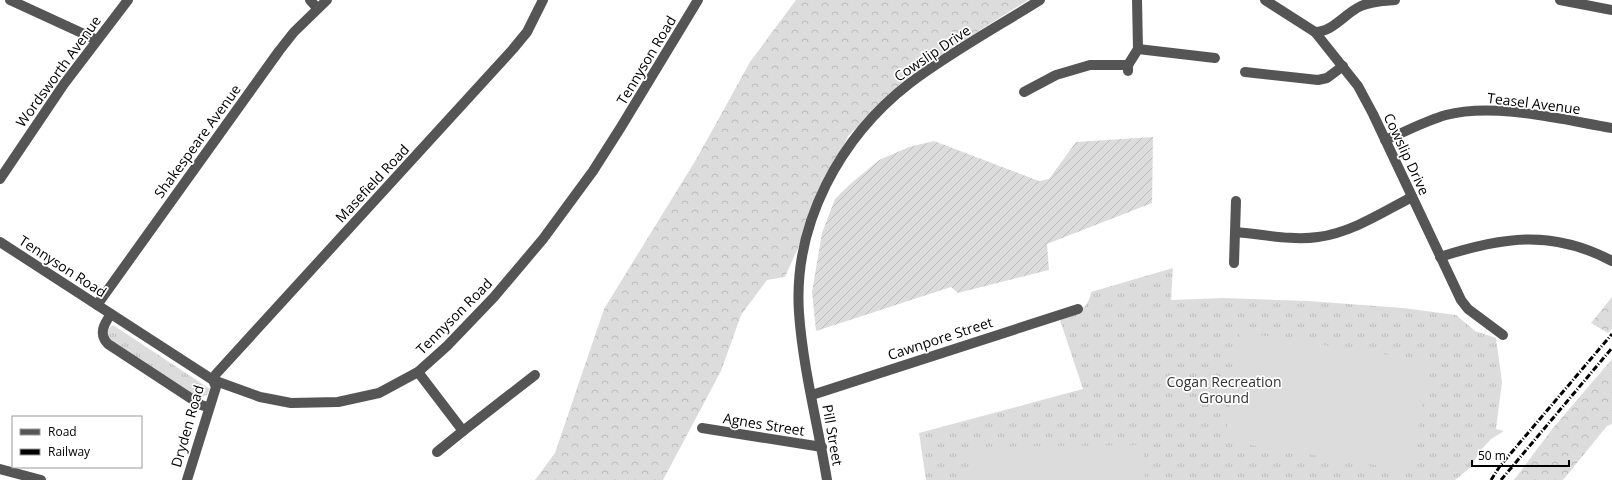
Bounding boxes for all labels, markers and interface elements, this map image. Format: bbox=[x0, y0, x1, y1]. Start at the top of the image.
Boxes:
street label: Wordsworth Avenue bbox=[11, 11, 105, 130]
street label: Tennyson Road bbox=[612, 12, 680, 108]
street label: Cowslip Drive bbox=[890, 20, 974, 86]
street label: Shakespeare Avenue bbox=[149, 80, 245, 202]
street label: Teasel Avenue bbox=[1486, 88, 1582, 118]
street label: Cowslip Drive bbox=[1380, 110, 1434, 198]
street label: Masefield Road bbox=[331, 140, 413, 226]
street label: Tennyson Road bbox=[16, 231, 110, 301]
street label: Tennyson Road bbox=[412, 274, 496, 358]
street label: Cawnpore Street bbox=[885, 312, 995, 364]
park label: Cogan Recreation Ground bbox=[1167, 372, 1281, 407]
street label: Dryden Road bbox=[166, 383, 208, 469]
street label: Pill Street bbox=[818, 403, 848, 467]
street label: Agnes Street bbox=[722, 408, 806, 440]
legend bbox=[12, 416, 142, 468]
text: Road bbox=[48, 423, 77, 440]
scale bar bbox=[1472, 442, 1569, 468]
text: Railway bbox=[48, 443, 91, 460]
text: 50 m bbox=[1478, 447, 1506, 464]

